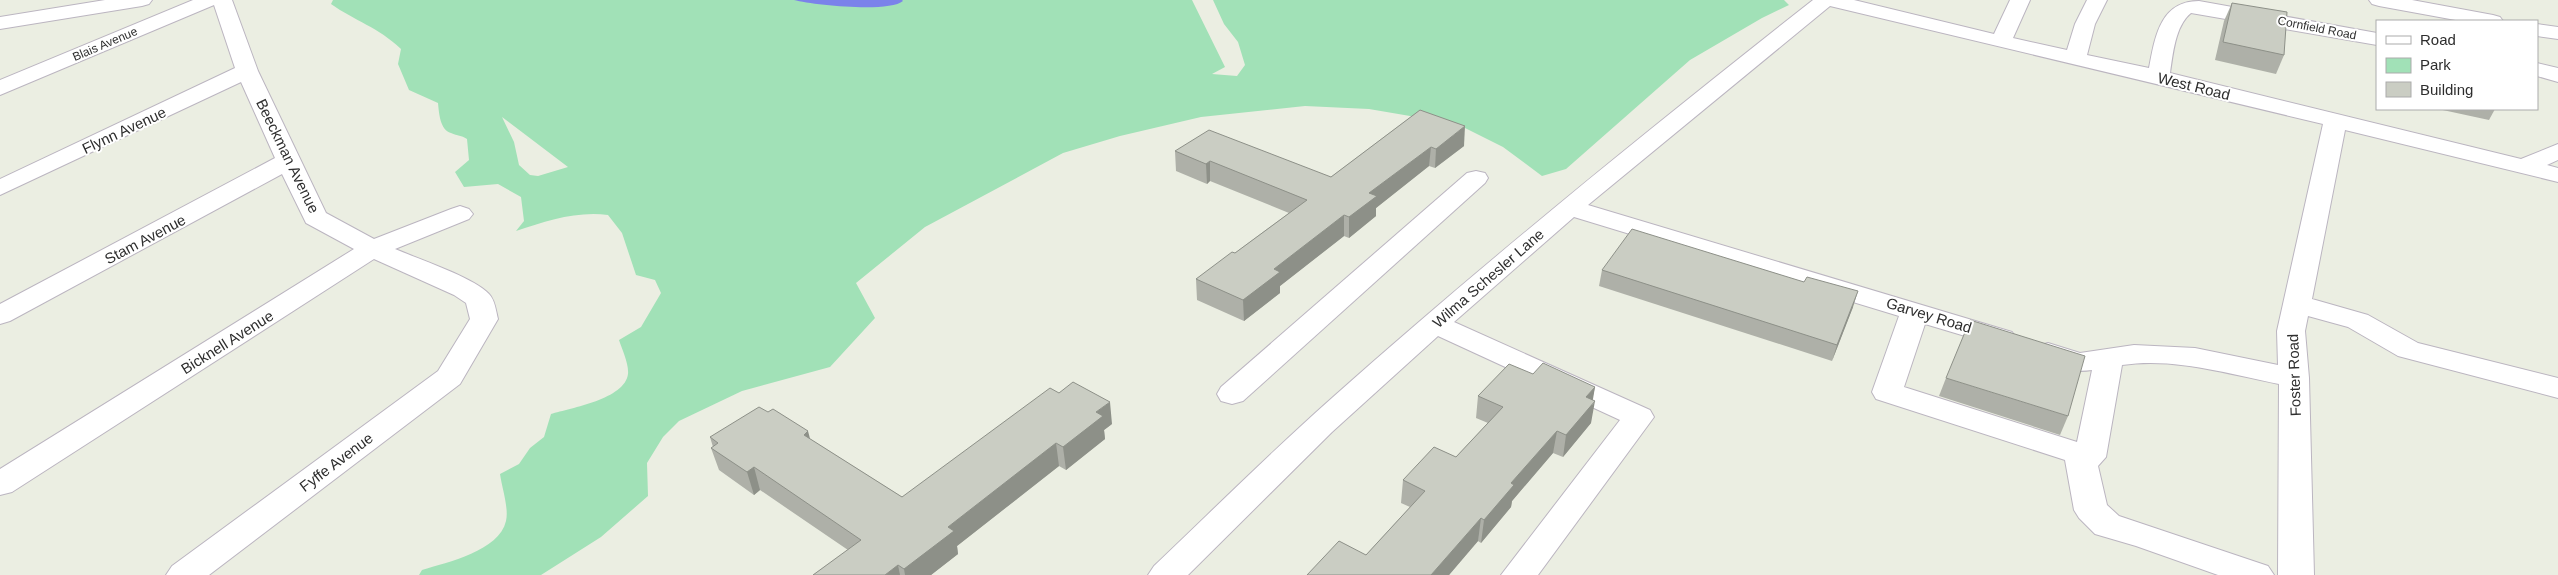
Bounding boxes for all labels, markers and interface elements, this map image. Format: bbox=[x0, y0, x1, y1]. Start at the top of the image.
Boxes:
street label: Cornfield Road bbox=[2276, 13, 2358, 43]
legend bbox=[2376, 20, 2538, 110]
street label: Blais Avenue bbox=[70, 24, 140, 64]
text: Road bbox=[2420, 31, 2456, 48]
text: Park bbox=[2420, 56, 2451, 73]
street label: West Road bbox=[2156, 69, 2232, 103]
text: Building bbox=[2420, 81, 2473, 98]
street label: Beeckman Avenue bbox=[253, 96, 323, 216]
street label: Flynn Avenue bbox=[79, 103, 169, 157]
street label: Stam Avenue bbox=[102, 211, 188, 267]
street label: Wilma Schesler Lane bbox=[1429, 225, 1547, 331]
street label: Garvey Road bbox=[1884, 294, 1974, 336]
street label: Bicknell Avenue bbox=[178, 307, 276, 377]
street label: Foster Road bbox=[2284, 333, 2304, 417]
street label: Fyffe Avenue bbox=[296, 429, 376, 495]

